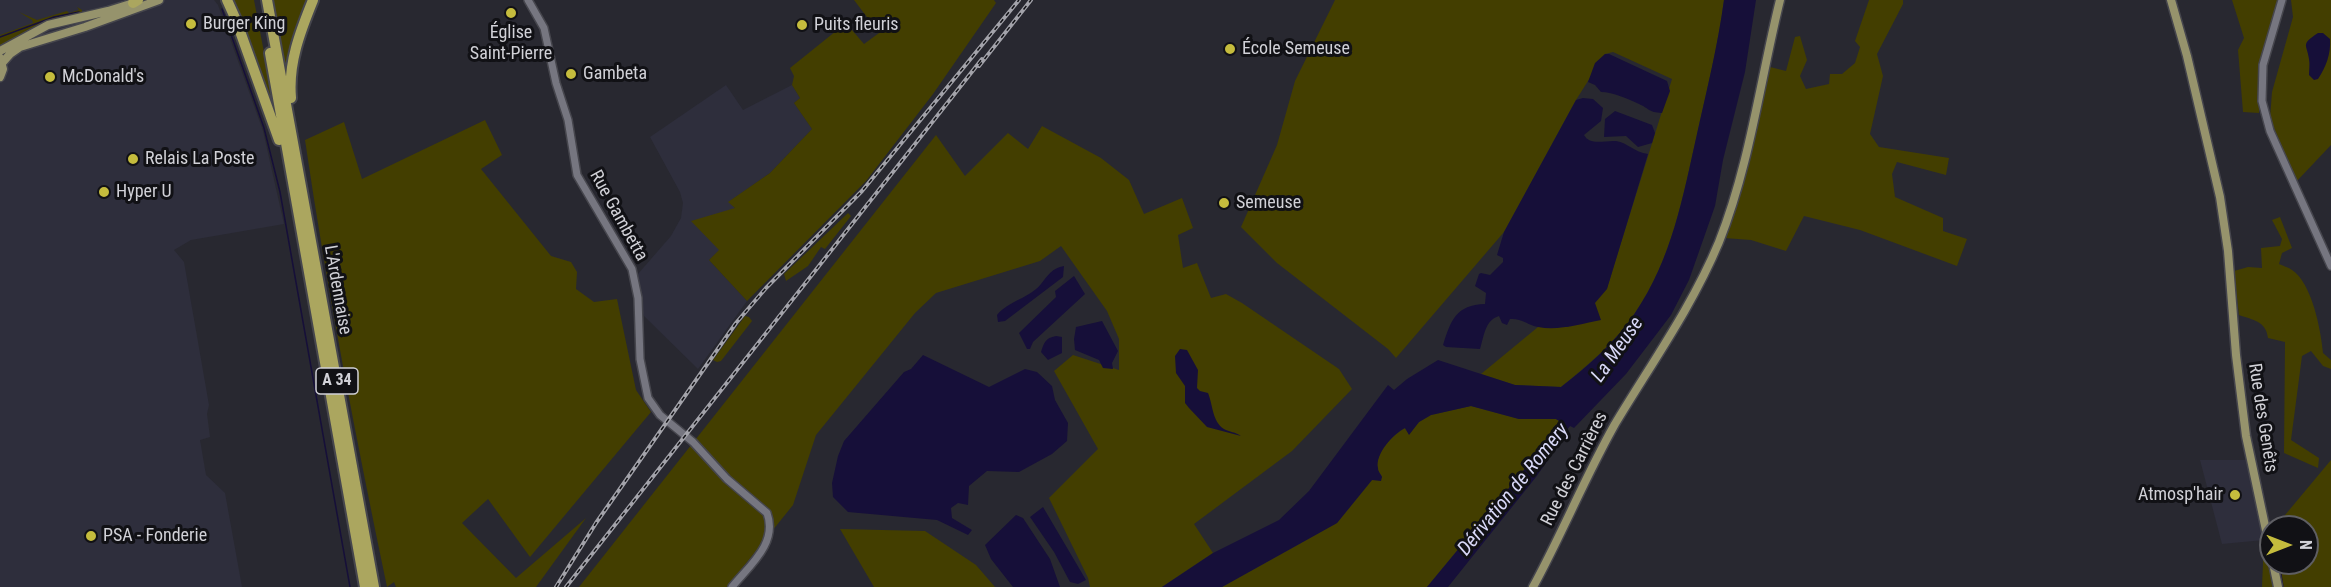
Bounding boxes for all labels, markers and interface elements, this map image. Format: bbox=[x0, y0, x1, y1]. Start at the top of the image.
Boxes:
marker: Église Saint-Pierre bbox=[504, 6, 518, 20]
place label: Burger King bbox=[203, 13, 285, 35]
place label: Puits fleuris bbox=[814, 14, 899, 36]
marker: Burger King bbox=[184, 17, 198, 31]
marker: Puits fleuris bbox=[795, 18, 809, 32]
place label: Église Saint-Pierre bbox=[470, 22, 552, 64]
place label: École Semeuse bbox=[1242, 38, 1350, 60]
marker: École Semeuse bbox=[1223, 42, 1237, 56]
place label: Gambeta bbox=[583, 63, 647, 85]
place label: McDonald's bbox=[62, 66, 144, 88]
marker: Gambeta bbox=[564, 67, 578, 81]
marker: McDonald's bbox=[43, 70, 57, 84]
place label: Relais La Poste bbox=[145, 148, 254, 170]
marker: Relais La Poste bbox=[126, 152, 140, 166]
street label: Rue Gambetta bbox=[584, 167, 652, 265]
place label: Hyper U bbox=[116, 181, 172, 203]
marker: Hyper U bbox=[97, 185, 111, 199]
place label: Semeuse bbox=[1236, 192, 1301, 214]
marker: Semeuse bbox=[1217, 196, 1231, 210]
street label: L'Ardennaise bbox=[319, 244, 355, 336]
water label: La Meuse bbox=[1587, 313, 1649, 387]
street label: Rue des Genêts bbox=[2243, 362, 2281, 474]
road number: A 34 bbox=[316, 368, 358, 394]
street label: Rue des Carrières bbox=[1537, 408, 1613, 530]
water label: Dérivation de Romery bbox=[1453, 419, 1575, 561]
place label: Atmosp'hair bbox=[2138, 484, 2223, 506]
marker: Atmosp'hair bbox=[2228, 488, 2242, 502]
north arrow bbox=[2259, 515, 2319, 575]
place label: PSA - Fonderie bbox=[103, 525, 207, 547]
marker: PSA - Fonderie bbox=[84, 529, 98, 543]
text: N bbox=[2296, 540, 2315, 550]

